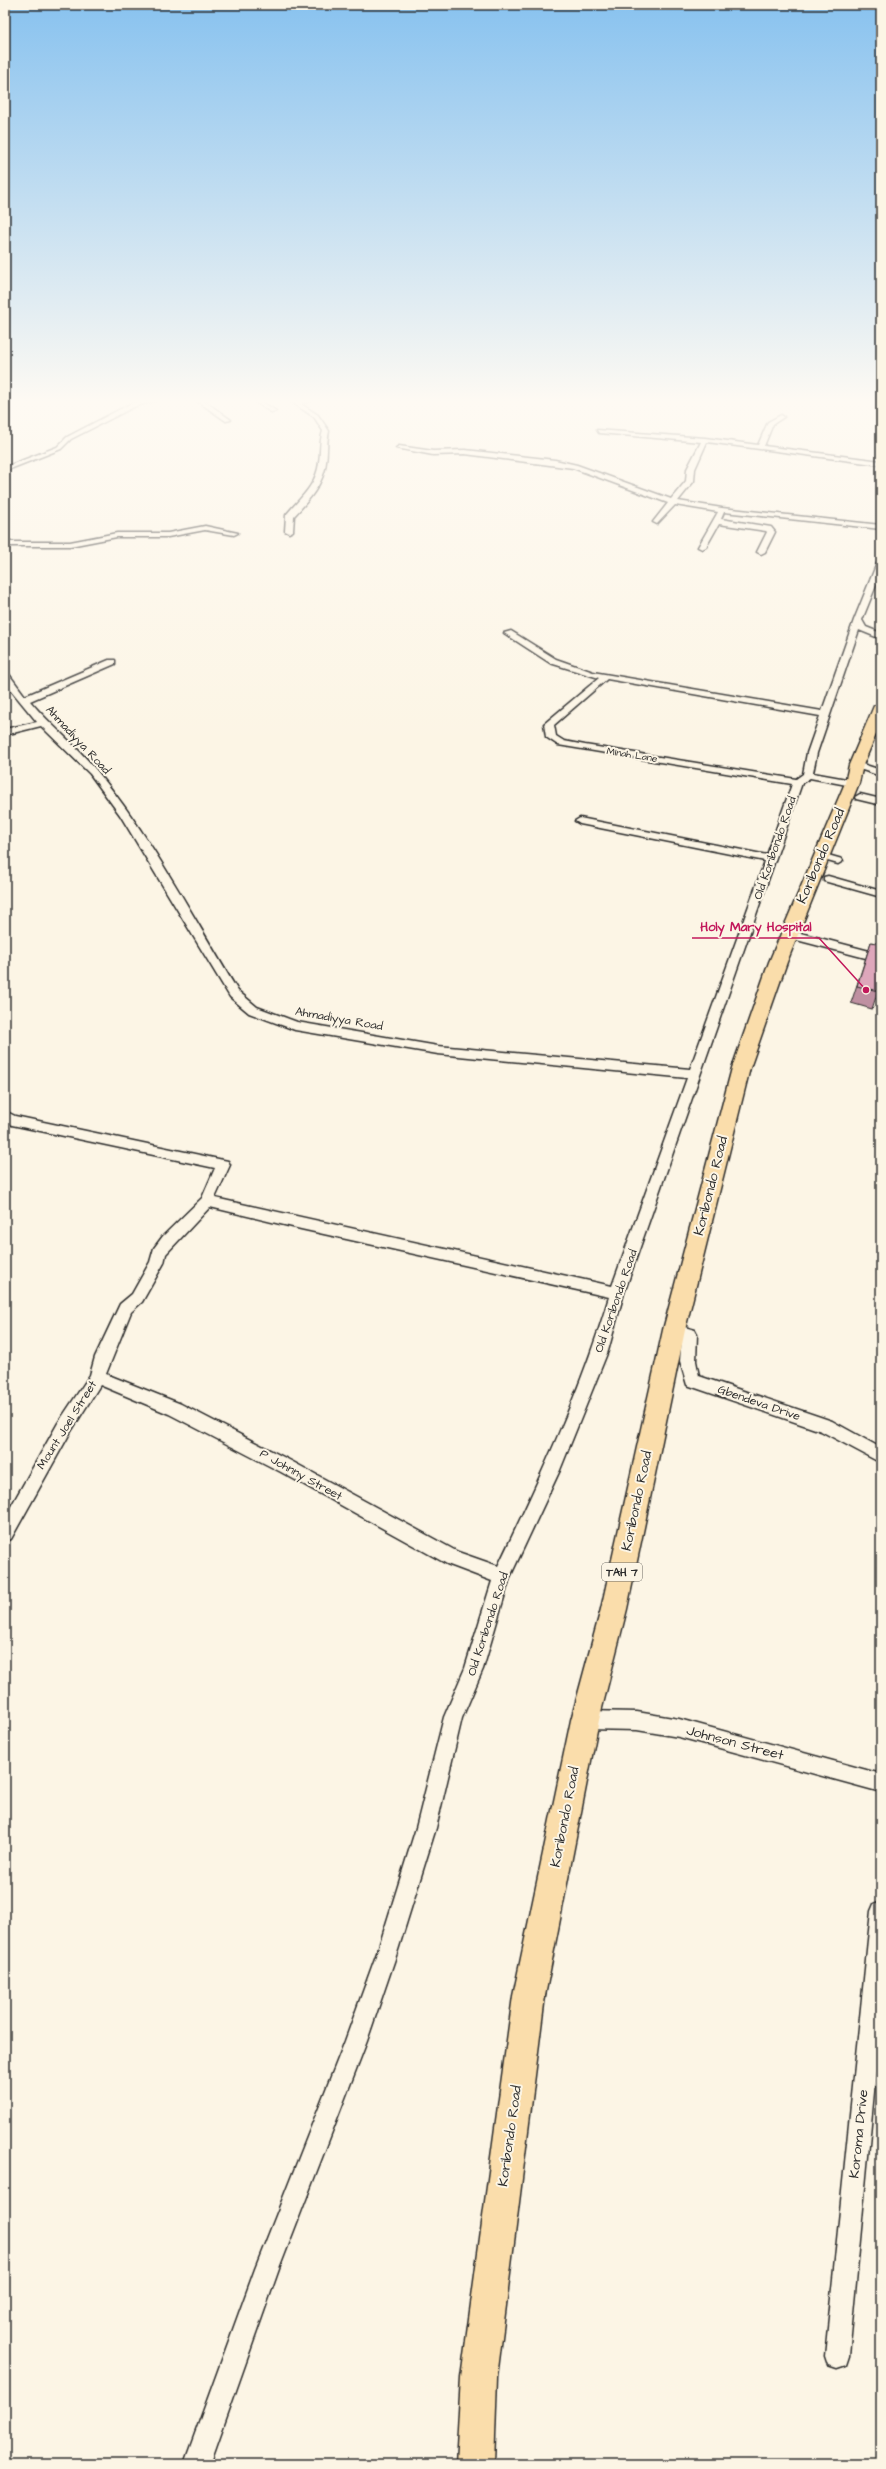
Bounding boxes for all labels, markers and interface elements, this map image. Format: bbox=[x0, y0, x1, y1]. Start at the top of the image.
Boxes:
street label: Ahmadiyya Road bbox=[41, 702, 114, 779]
street label: MInah Lane bbox=[606, 744, 659, 766]
street label: Old Koribondo Road bbox=[749, 794, 801, 902]
street label: Koribondo Road bbox=[792, 805, 850, 907]
callout: Holy Mary Hospital bbox=[692, 913, 819, 938]
text: Holy Mary Hospital bbox=[700, 918, 812, 937]
street label: Ahmadiyya Road bbox=[294, 1003, 384, 1036]
street label: Koribondo Road bbox=[689, 1134, 733, 1238]
street label: Old Koribondo Road bbox=[590, 1247, 642, 1355]
street label: Mount Joel Street bbox=[33, 1377, 101, 1473]
street label: Gbendeva Drive bbox=[715, 1381, 803, 1425]
street label: P Johnny Street bbox=[256, 1445, 345, 1506]
street label: Koribondo Road bbox=[617, 1449, 657, 1553]
road number: TAH 7 bbox=[602, 1563, 642, 1581]
street label: Old Koribondo Road bbox=[463, 1570, 513, 1678]
street label: Johnson Street bbox=[684, 1720, 786, 1766]
street label: Koribondo Road bbox=[545, 1765, 585, 1869]
street label: Koribondo Road bbox=[493, 2084, 527, 2188]
street label: Koroma Drive bbox=[844, 2088, 874, 2179]

